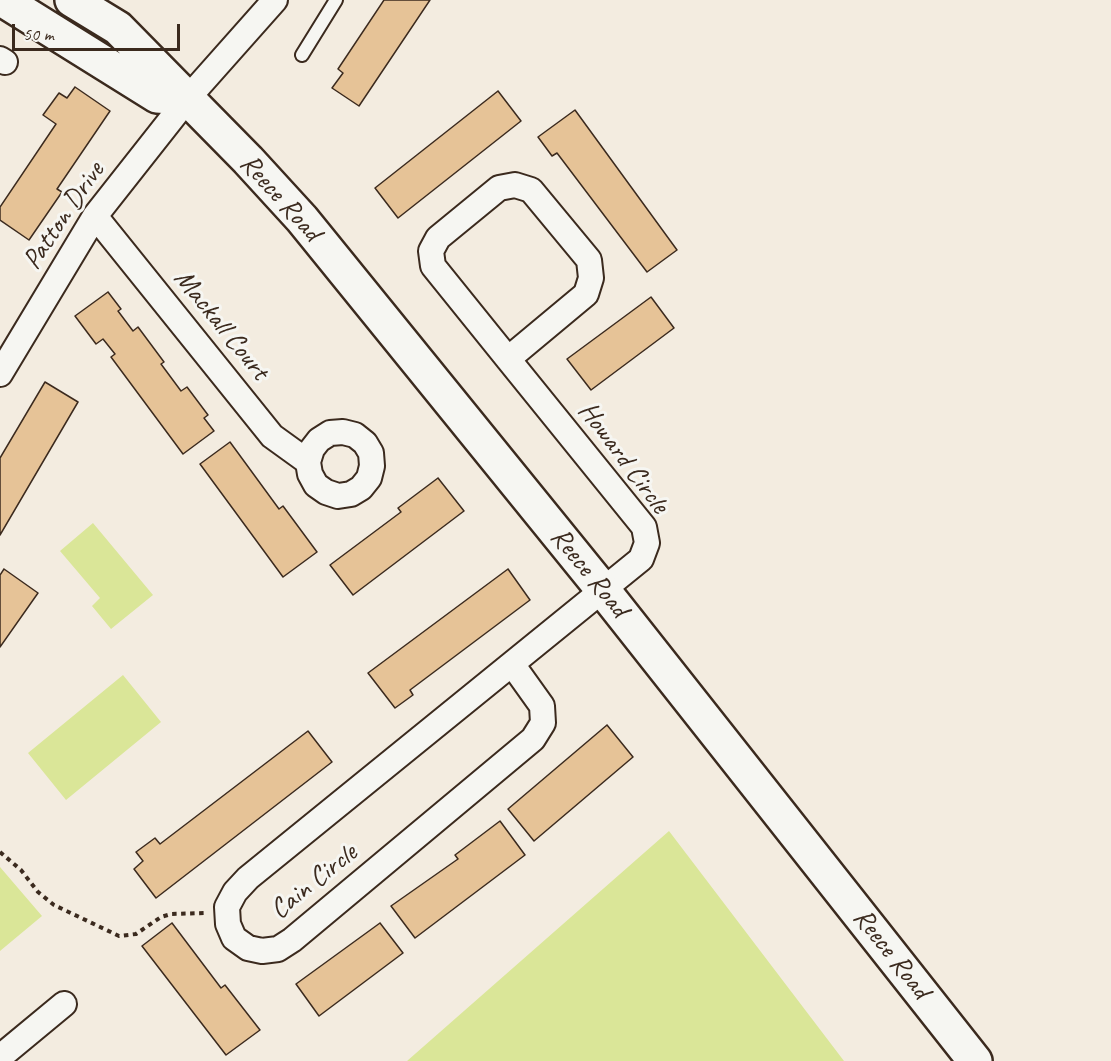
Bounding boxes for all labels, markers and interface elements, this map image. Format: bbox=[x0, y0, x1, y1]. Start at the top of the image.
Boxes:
scale bar bbox=[15, 12, 183, 50]
text: 50 m bbox=[23, 23, 54, 45]
street label: Reece Road bbox=[232, 148, 328, 248]
street label: Patton Drive bbox=[16, 156, 112, 276]
street label: Mackall Court bbox=[166, 263, 276, 387]
street label: Howard Circle bbox=[570, 396, 676, 520]
street label: Reece Road bbox=[543, 521, 635, 625]
street label: Cain Circle bbox=[264, 837, 364, 927]
street label: Reece Road bbox=[845, 902, 937, 1006]

